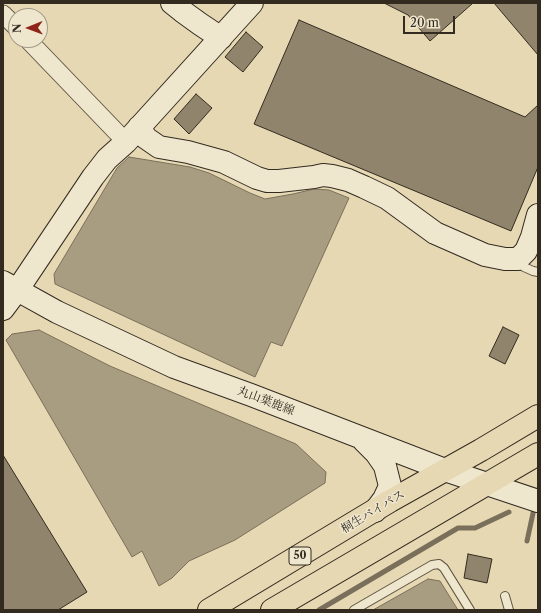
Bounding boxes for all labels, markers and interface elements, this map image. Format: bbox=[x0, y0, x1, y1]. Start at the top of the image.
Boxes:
north arrow bbox=[8, 8, 48, 48]
scale bar bbox=[405, 8, 457, 34]
text: 20 m bbox=[410, 15, 439, 30]
text: N bbox=[10, 23, 24, 33]
street label: 丸山葉鹿線 bbox=[235, 384, 297, 418]
street label: 桐生バイパス bbox=[338, 487, 408, 537]
road number: 50 bbox=[289, 547, 311, 565]

